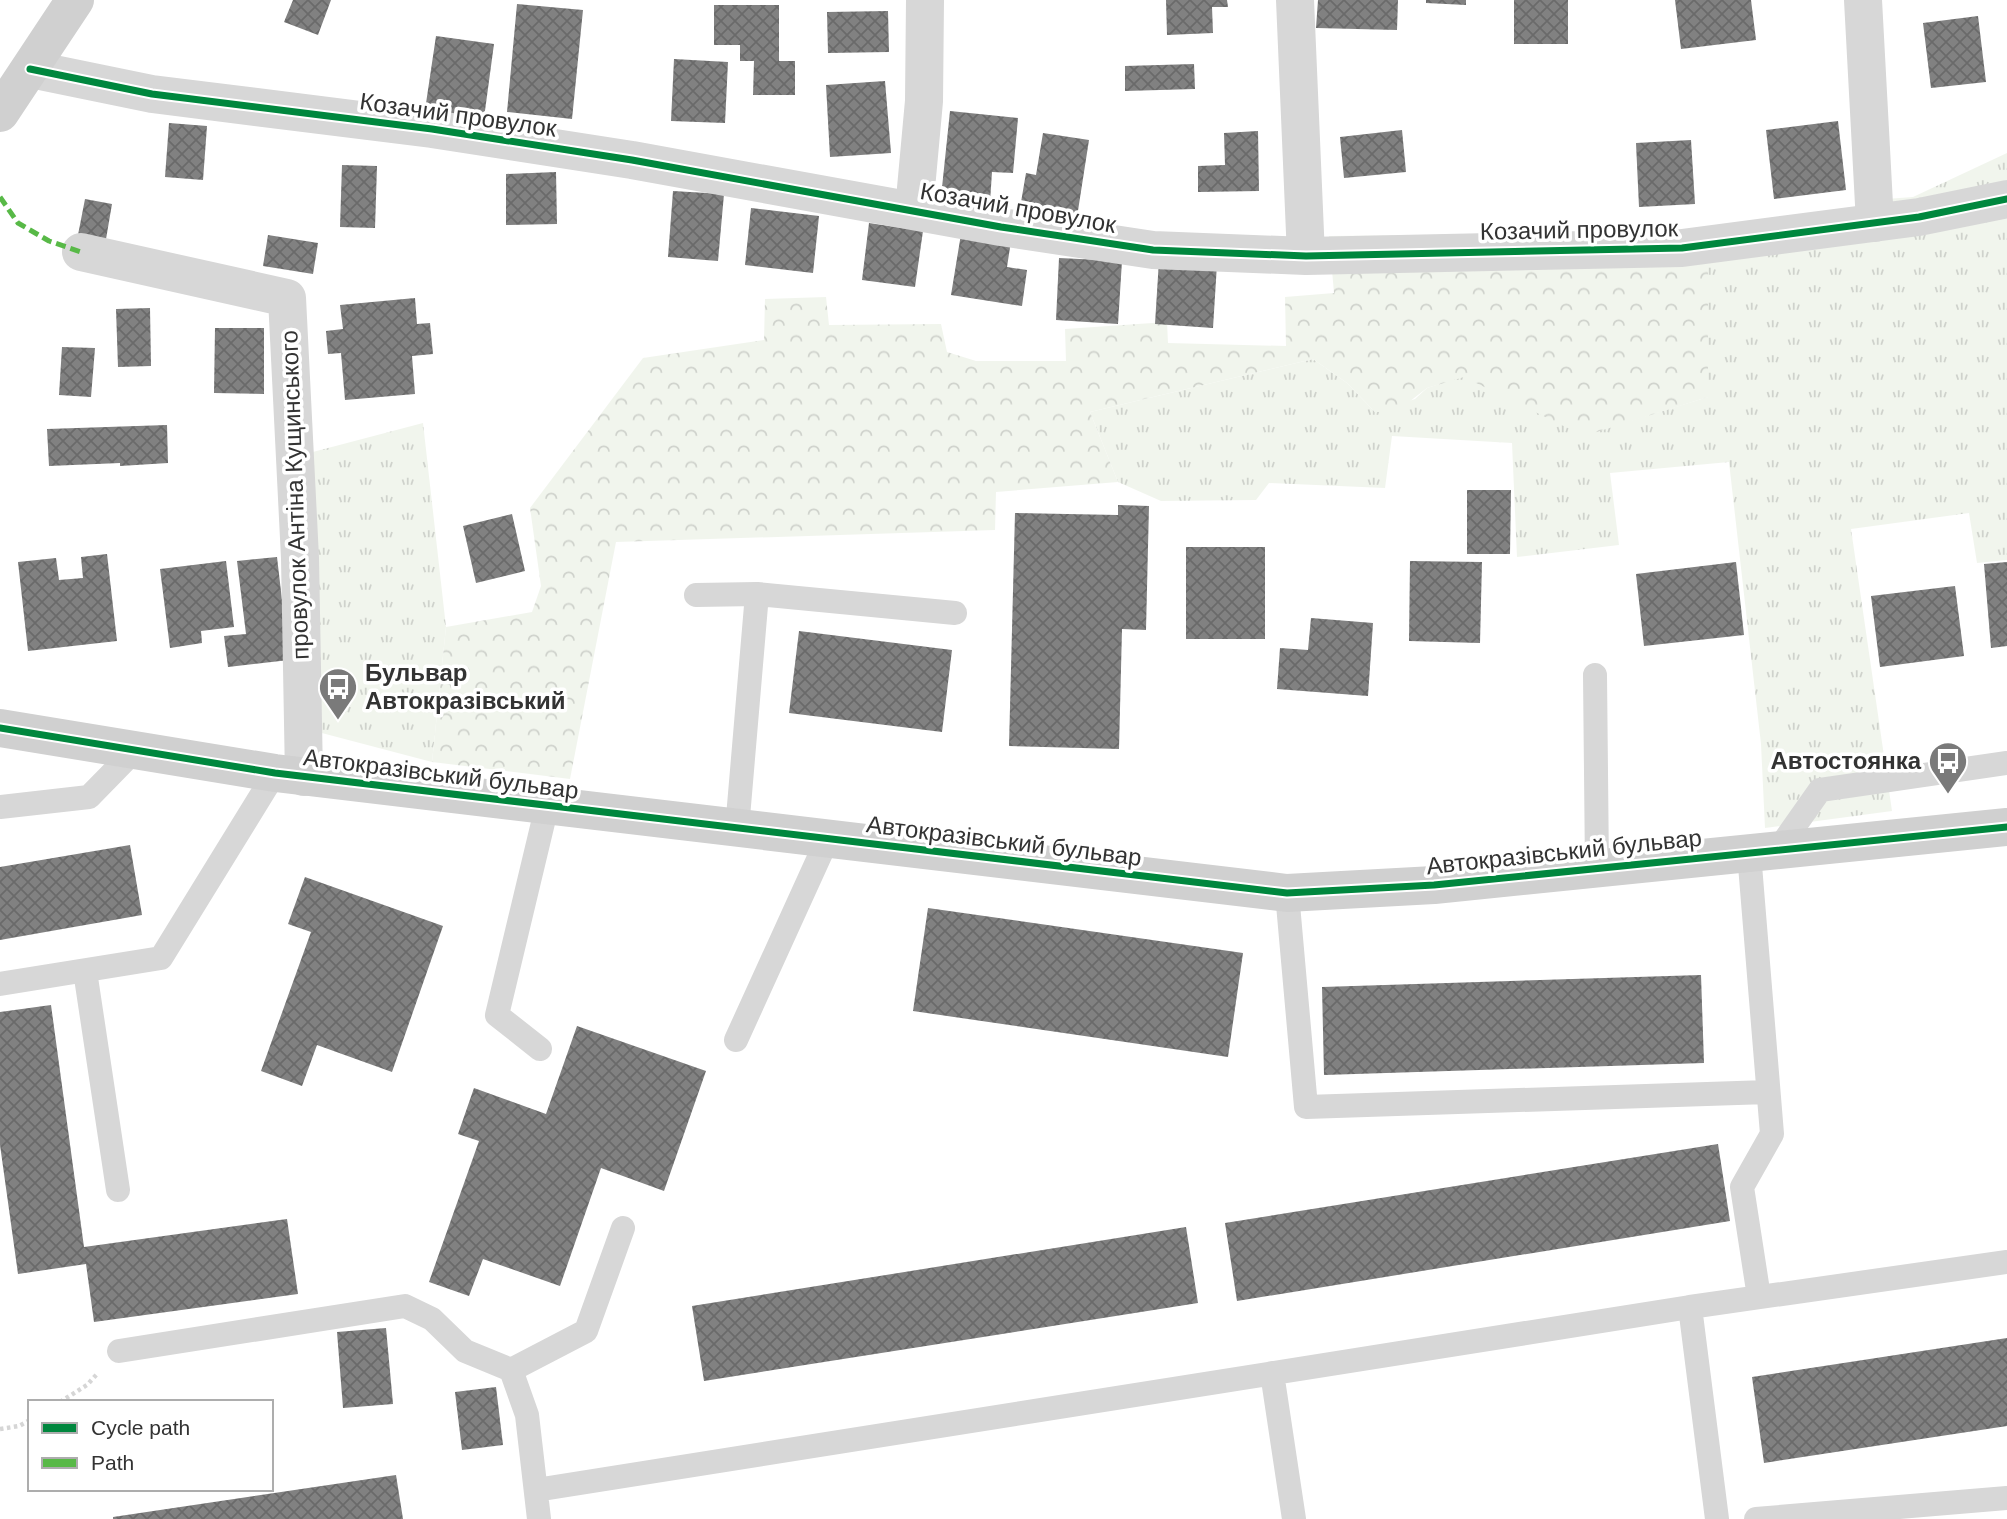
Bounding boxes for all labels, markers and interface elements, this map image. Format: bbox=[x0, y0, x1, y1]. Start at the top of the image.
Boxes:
street label: Козачий провулок bbox=[358, 87, 559, 142]
street label: Козачий провулок bbox=[918, 177, 1119, 238]
street label: Козачий провулок bbox=[1480, 214, 1679, 245]
street label: провулок Антіна Кущинського bbox=[275, 330, 314, 660]
place label: Бульвар Автокразівський bbox=[365, 659, 566, 714]
bus stop icon: Бульвар Автокразівський bbox=[317, 666, 359, 721]
bus stop icon: Автостоянка bbox=[1927, 740, 1969, 795]
street label: Автокразівський бульвар bbox=[302, 743, 580, 804]
place label: Автостоянка bbox=[1770, 747, 1922, 774]
street label: Автокразівський бульвар bbox=[865, 810, 1143, 871]
street label: Автокразівський бульвар bbox=[1425, 824, 1703, 879]
legend bbox=[28, 1400, 273, 1491]
text: Cycle path bbox=[91, 1416, 190, 1439]
text: Path bbox=[91, 1451, 134, 1474]

